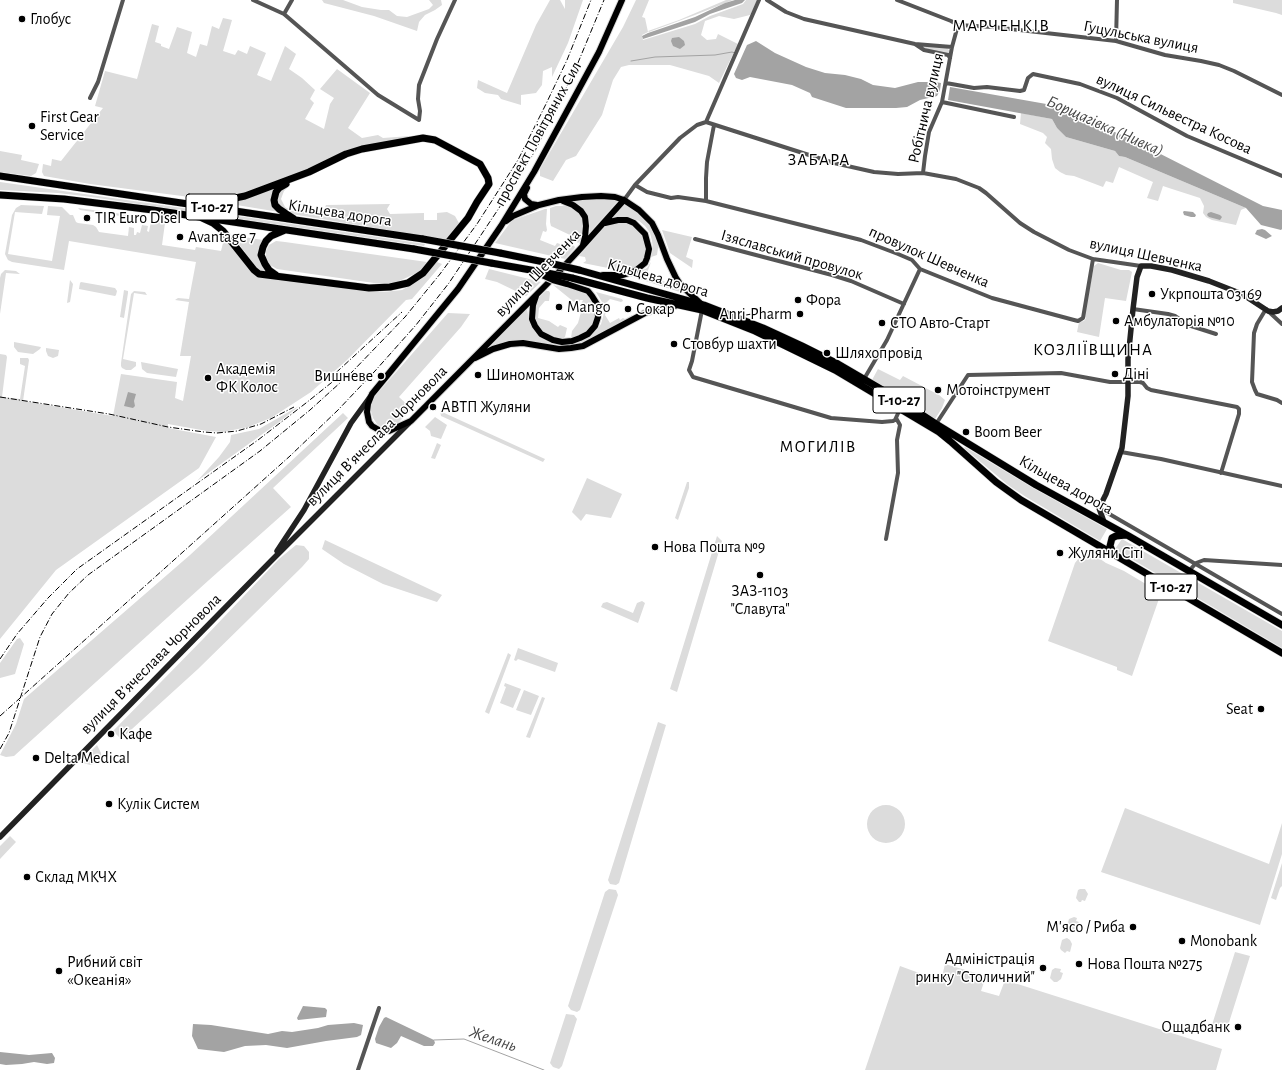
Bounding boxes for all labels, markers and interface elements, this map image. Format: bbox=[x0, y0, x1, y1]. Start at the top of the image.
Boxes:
place label: Глобус bbox=[30, 9, 71, 29]
marker: Глобус bbox=[17, 14, 27, 24]
district label: МАРЧЕНКІВ bbox=[952, 16, 1050, 36]
street label: Гуцульська вулиця bbox=[1082, 16, 1200, 58]
street label: Робітнича вулиця bbox=[904, 51, 948, 165]
street label: проспект Повітряних Сил bbox=[490, 58, 586, 210]
street label: вулиця Сильвестра Косова bbox=[1093, 69, 1255, 159]
water label: Борщагівка (Нивка) bbox=[1043, 91, 1167, 161]
place label: First Gear Service bbox=[40, 107, 99, 145]
marker: First Gear Service bbox=[27, 121, 37, 131]
district label: ЗАБАРА bbox=[788, 150, 850, 170]
road number: Т-10-27 bbox=[186, 194, 238, 220]
street label: Кільцева дорога bbox=[287, 195, 393, 231]
place label: TIR Euro Disel bbox=[95, 208, 181, 228]
marker: TIR Euro Disel bbox=[82, 213, 92, 223]
street label: провулок Шевченка bbox=[866, 222, 992, 292]
street label: вулиця Шевченка bbox=[491, 225, 585, 321]
street label: Ізяславський провулок bbox=[719, 226, 865, 284]
place label: Avantage 7 bbox=[188, 227, 256, 247]
marker: Avantage 7 bbox=[175, 232, 185, 242]
street label: вулиця Шевченка bbox=[1088, 234, 1204, 276]
street label: Кільцева дорога bbox=[605, 254, 711, 302]
place label: Укрпошта 03169 bbox=[1160, 284, 1262, 304]
marker: Укрпошта 03169 bbox=[1147, 289, 1157, 299]
place label: Фора bbox=[806, 290, 841, 310]
marker: Фора bbox=[793, 295, 803, 305]
place label: Mango bbox=[567, 297, 611, 317]
place label: Сокар bbox=[636, 299, 675, 319]
marker: Mango bbox=[554, 302, 564, 312]
marker: Сокар bbox=[623, 304, 633, 314]
place label: Anri-Pharm bbox=[720, 304, 792, 324]
marker: Anri-Pharm bbox=[795, 309, 805, 319]
place label: Амбулаторія №10 bbox=[1124, 311, 1235, 331]
place label: СТО Авто-Старт bbox=[890, 313, 990, 333]
marker: Амбулаторія №10 bbox=[1111, 316, 1121, 326]
marker: СТО Авто-Старт bbox=[877, 318, 887, 328]
place label: Стовбур шахти bbox=[682, 334, 777, 354]
marker: Стовбур шахти bbox=[669, 339, 679, 349]
district label: КОЗЛІЇВЩИНА bbox=[1033, 340, 1153, 360]
place label: Шляхопровід bbox=[835, 343, 922, 363]
marker: Шляхопровід bbox=[822, 348, 832, 358]
place label: Академія ФК Колос bbox=[216, 359, 278, 397]
street label: вулиця Вʼячеслава Чорновола bbox=[303, 362, 451, 510]
place label: Діні bbox=[1123, 364, 1149, 384]
place label: Шиномонтаж bbox=[486, 365, 574, 385]
place label: Вишневе bbox=[314, 366, 373, 386]
marker: Діні bbox=[1110, 369, 1120, 379]
marker: Шиномонтаж bbox=[473, 370, 483, 380]
marker: Вишневе bbox=[376, 371, 386, 381]
marker: Академія ФК Колос bbox=[203, 373, 213, 383]
place label: Мотоінструмент bbox=[946, 380, 1050, 400]
marker: Мотоінструмент bbox=[933, 385, 943, 395]
road number: Т-10-27 bbox=[873, 387, 925, 413]
place label: АВТП Жуляни bbox=[441, 397, 531, 417]
marker: АВТП Жуляни bbox=[428, 402, 438, 412]
place label: Boom Beer bbox=[974, 422, 1042, 442]
marker: Boom Beer bbox=[961, 427, 971, 437]
district label: МОГИЛІВ bbox=[780, 437, 856, 457]
street label: Кільцева дорога bbox=[1016, 451, 1116, 519]
place label: Нова Пошта №9 bbox=[663, 537, 765, 557]
marker: Нова Пошта №9 bbox=[650, 542, 660, 552]
place label: Жуляни Сіті bbox=[1068, 543, 1143, 563]
marker: Жуляни Сіті bbox=[1055, 548, 1065, 558]
marker: ЗАЗ-1103 "Славута" bbox=[755, 570, 765, 580]
road number: Т-10-27 bbox=[1145, 574, 1197, 600]
place label: ЗАЗ-1103 "Славута" bbox=[730, 581, 790, 619]
street label: вулиця Вʼячеслава Чорновола bbox=[77, 590, 225, 738]
place label: Seat bbox=[1226, 699, 1253, 719]
marker: Seat bbox=[1256, 704, 1266, 714]
place label: Кафе bbox=[119, 724, 152, 744]
marker: Кафе bbox=[106, 729, 116, 739]
place label: Delta Medical bbox=[44, 748, 130, 768]
marker: Delta Medical bbox=[31, 753, 41, 763]
place label: Кулік Систем bbox=[117, 794, 200, 814]
marker: Кулік Систем bbox=[104, 799, 114, 809]
place label: Склад МКЧХ bbox=[35, 867, 117, 887]
marker: Склад МКЧХ bbox=[22, 872, 32, 882]
place label: М'ясо / Риба bbox=[1046, 917, 1125, 937]
marker: М'ясо / Риба bbox=[1128, 922, 1138, 932]
place label: Monobank bbox=[1190, 931, 1257, 951]
marker: Monobank bbox=[1177, 936, 1187, 946]
place label: Адміністрація ринку "Столичний" bbox=[915, 949, 1035, 987]
place label: Рибний світ «Океанія» bbox=[67, 952, 142, 990]
place label: Нова Пошта №275 bbox=[1087, 954, 1202, 974]
marker: Нова Пошта №275 bbox=[1074, 959, 1084, 969]
marker: Адміністрація ринку "Столичний" bbox=[1038, 963, 1048, 973]
marker: Рибний світ «Океанія» bbox=[54, 966, 64, 976]
place label: Ощадбанк bbox=[1161, 1017, 1230, 1037]
water label: Желань bbox=[467, 1021, 519, 1057]
marker: Ощадбанк bbox=[1233, 1022, 1243, 1032]

